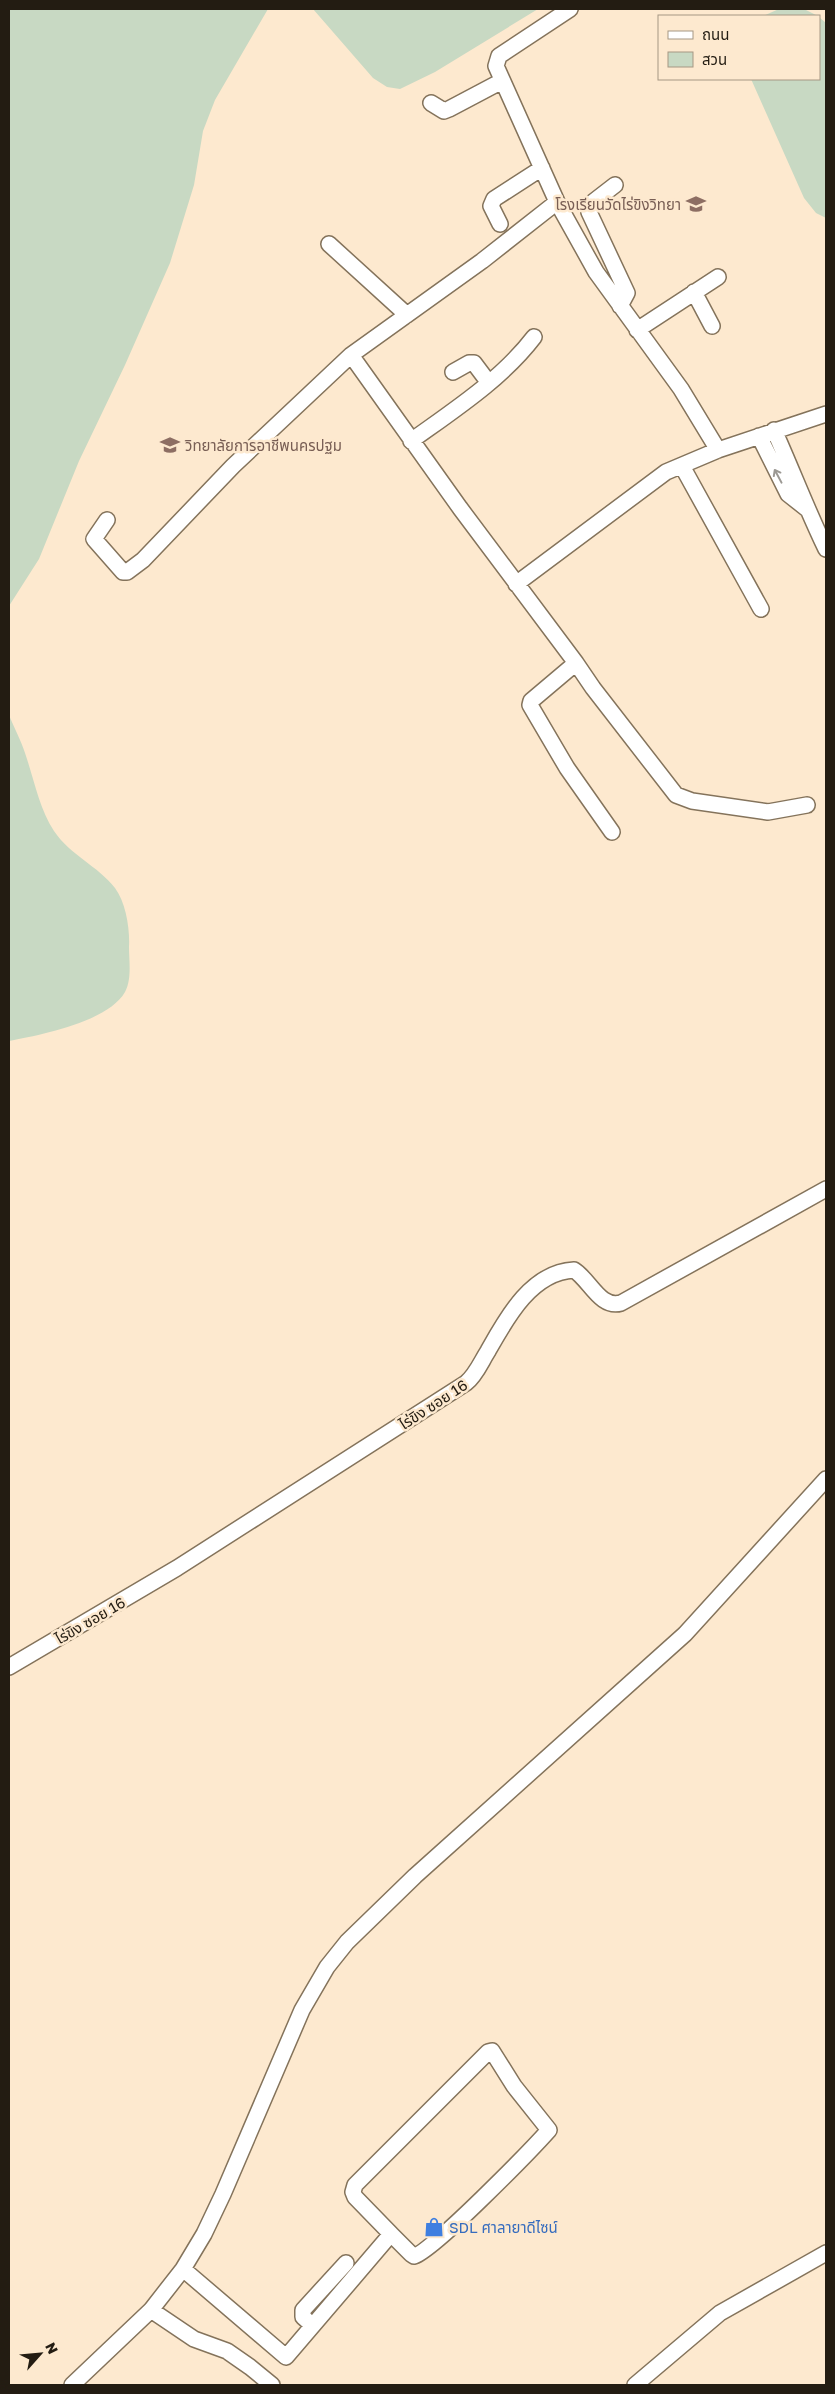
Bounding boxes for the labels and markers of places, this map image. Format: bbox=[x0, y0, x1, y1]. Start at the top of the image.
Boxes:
school or university icon: โรงเรียนวัดไร่ขิงวิทยา bbox=[685, 193, 707, 215]
place label: โรงเรียนวัดไร่ขิงวิทยา bbox=[555, 195, 681, 213]
school or university icon: วิทยาลัยการอาชีพนครปฐม bbox=[159, 434, 181, 456]
place label: วิทยาลัยการอาชีพนครปฐม bbox=[185, 436, 342, 454]
shop icon: SDL ศาลายาดีไซน์ bbox=[423, 2216, 445, 2238]
place label: SDL ศาลายาดีไซน์ bbox=[449, 2218, 558, 2236]

